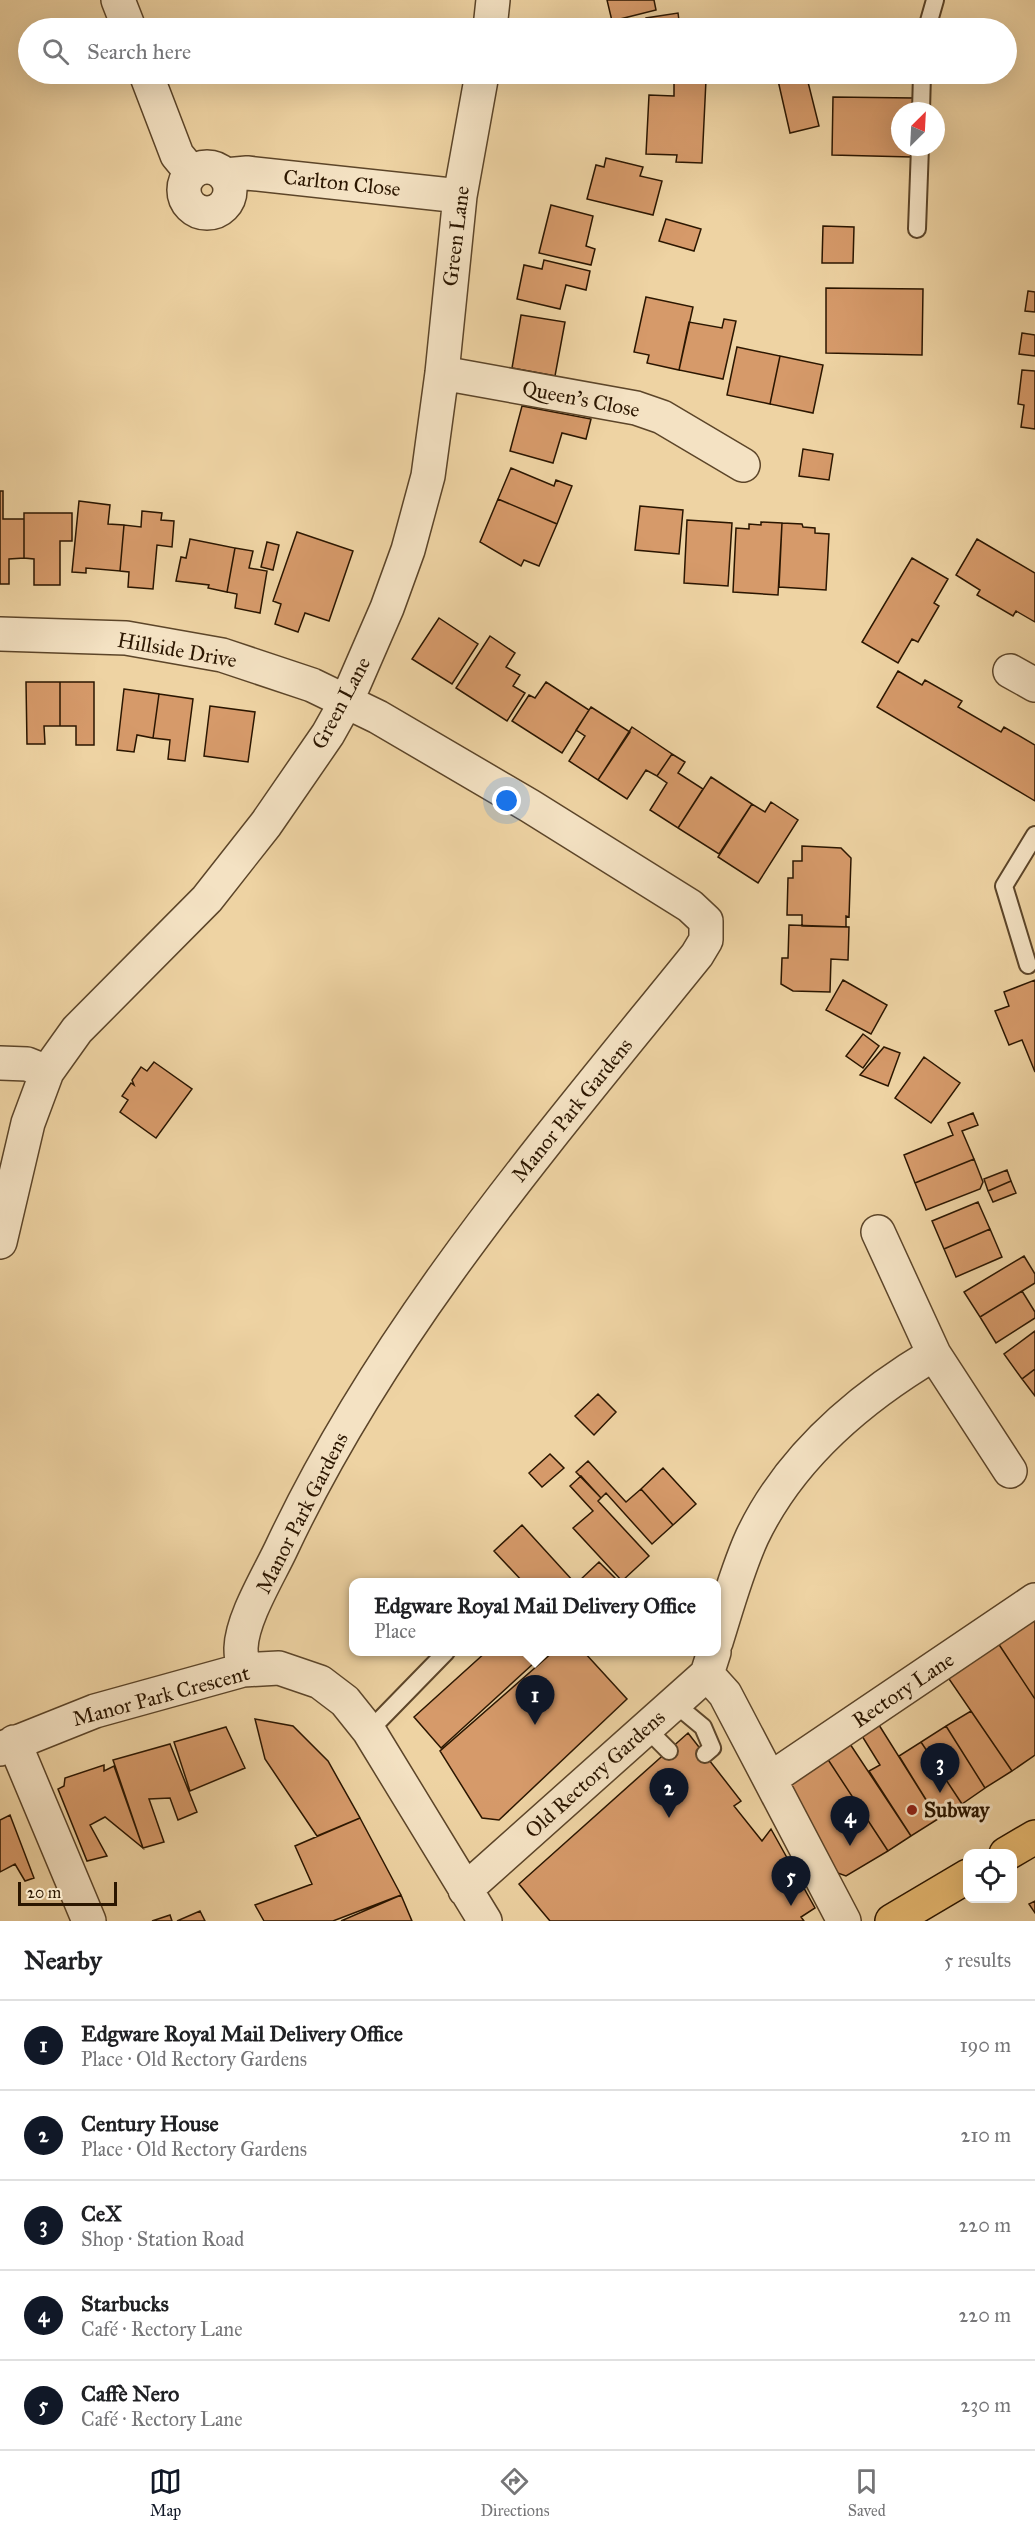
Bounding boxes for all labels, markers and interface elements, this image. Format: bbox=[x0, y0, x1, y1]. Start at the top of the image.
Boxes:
search box bbox=[18, 18, 1017, 84]
icon: search bbox=[39, 35, 72, 68]
text: Search here bbox=[87, 38, 191, 65]
north arrow bbox=[891, 102, 945, 156]
street label: Carlton Close bbox=[282, 164, 402, 202]
street label: Green Lane bbox=[437, 184, 475, 288]
street label: Queen's Close bbox=[520, 375, 642, 423]
street label: Hillside Drive bbox=[115, 627, 239, 673]
street label: Green Lane bbox=[306, 652, 376, 754]
your location bbox=[492, 786, 521, 815]
street label: Manor Park Gardens bbox=[506, 1033, 638, 1187]
street label: Manor Park Gardens bbox=[250, 1428, 354, 1598]
popup bbox=[349, 1578, 721, 1656]
text: Edgware Royal Mail Delivery Office bbox=[374, 1592, 696, 1619]
text: Place bbox=[374, 1619, 416, 1643]
street label: Rectory Lane bbox=[847, 1646, 959, 1734]
street label: Manor Park Crescent bbox=[70, 1660, 253, 1732]
pin: 1 bbox=[516, 1676, 554, 1725]
street label: Old Rectory Gardens bbox=[520, 1704, 670, 1844]
pin: 3 bbox=[920, 1744, 960, 1793]
pin: 2 bbox=[650, 1768, 688, 1818]
pin: 4 bbox=[830, 1796, 870, 1846]
place label: Subway bbox=[924, 1797, 991, 1823]
marker: Subway bbox=[905, 1803, 919, 1817]
map controls bbox=[963, 1849, 1017, 1903]
button: locate bbox=[963, 1849, 1017, 1903]
pin: 5 bbox=[772, 1856, 810, 1906]
scale bar bbox=[18, 1879, 117, 1906]
text: 20 m bbox=[27, 1883, 61, 1902]
text: Nearby bbox=[24, 1944, 102, 1976]
text: 5 results bbox=[944, 1948, 1011, 1972]
text: Edgware Royal Mail Delivery Office bbox=[81, 2020, 403, 2047]
text: 1 bbox=[40, 2033, 47, 2057]
text: 190 m bbox=[960, 2033, 1011, 2057]
text: Place · Old Rectory Gardens bbox=[81, 2047, 307, 2071]
text: Century House bbox=[81, 2110, 219, 2137]
text: 2 bbox=[39, 2123, 48, 2147]
text: 210 m bbox=[961, 2123, 1011, 2147]
text: Place · Old Rectory Gardens bbox=[81, 2137, 307, 2161]
text: CeX bbox=[81, 2200, 122, 2227]
text: 3 bbox=[40, 2213, 48, 2237]
text: 220 m bbox=[959, 2213, 1011, 2237]
text: Shop · Station Road bbox=[81, 2227, 244, 2251]
text: Starbucks bbox=[81, 2290, 169, 2317]
text: 4 bbox=[38, 2303, 49, 2327]
text: 220 m bbox=[959, 2303, 1011, 2327]
text: Café · Rectory Lane bbox=[81, 2317, 242, 2341]
text: Caffè Nero bbox=[81, 2380, 179, 2407]
text: 5 bbox=[39, 2393, 48, 2417]
text: 230 m bbox=[960, 2393, 1011, 2417]
text: Café · Rectory Lane bbox=[81, 2407, 242, 2431]
tab: Map bbox=[149, 2465, 182, 2520]
tab: Directions bbox=[480, 2465, 549, 2520]
tab: Saved bbox=[848, 2465, 886, 2520]

